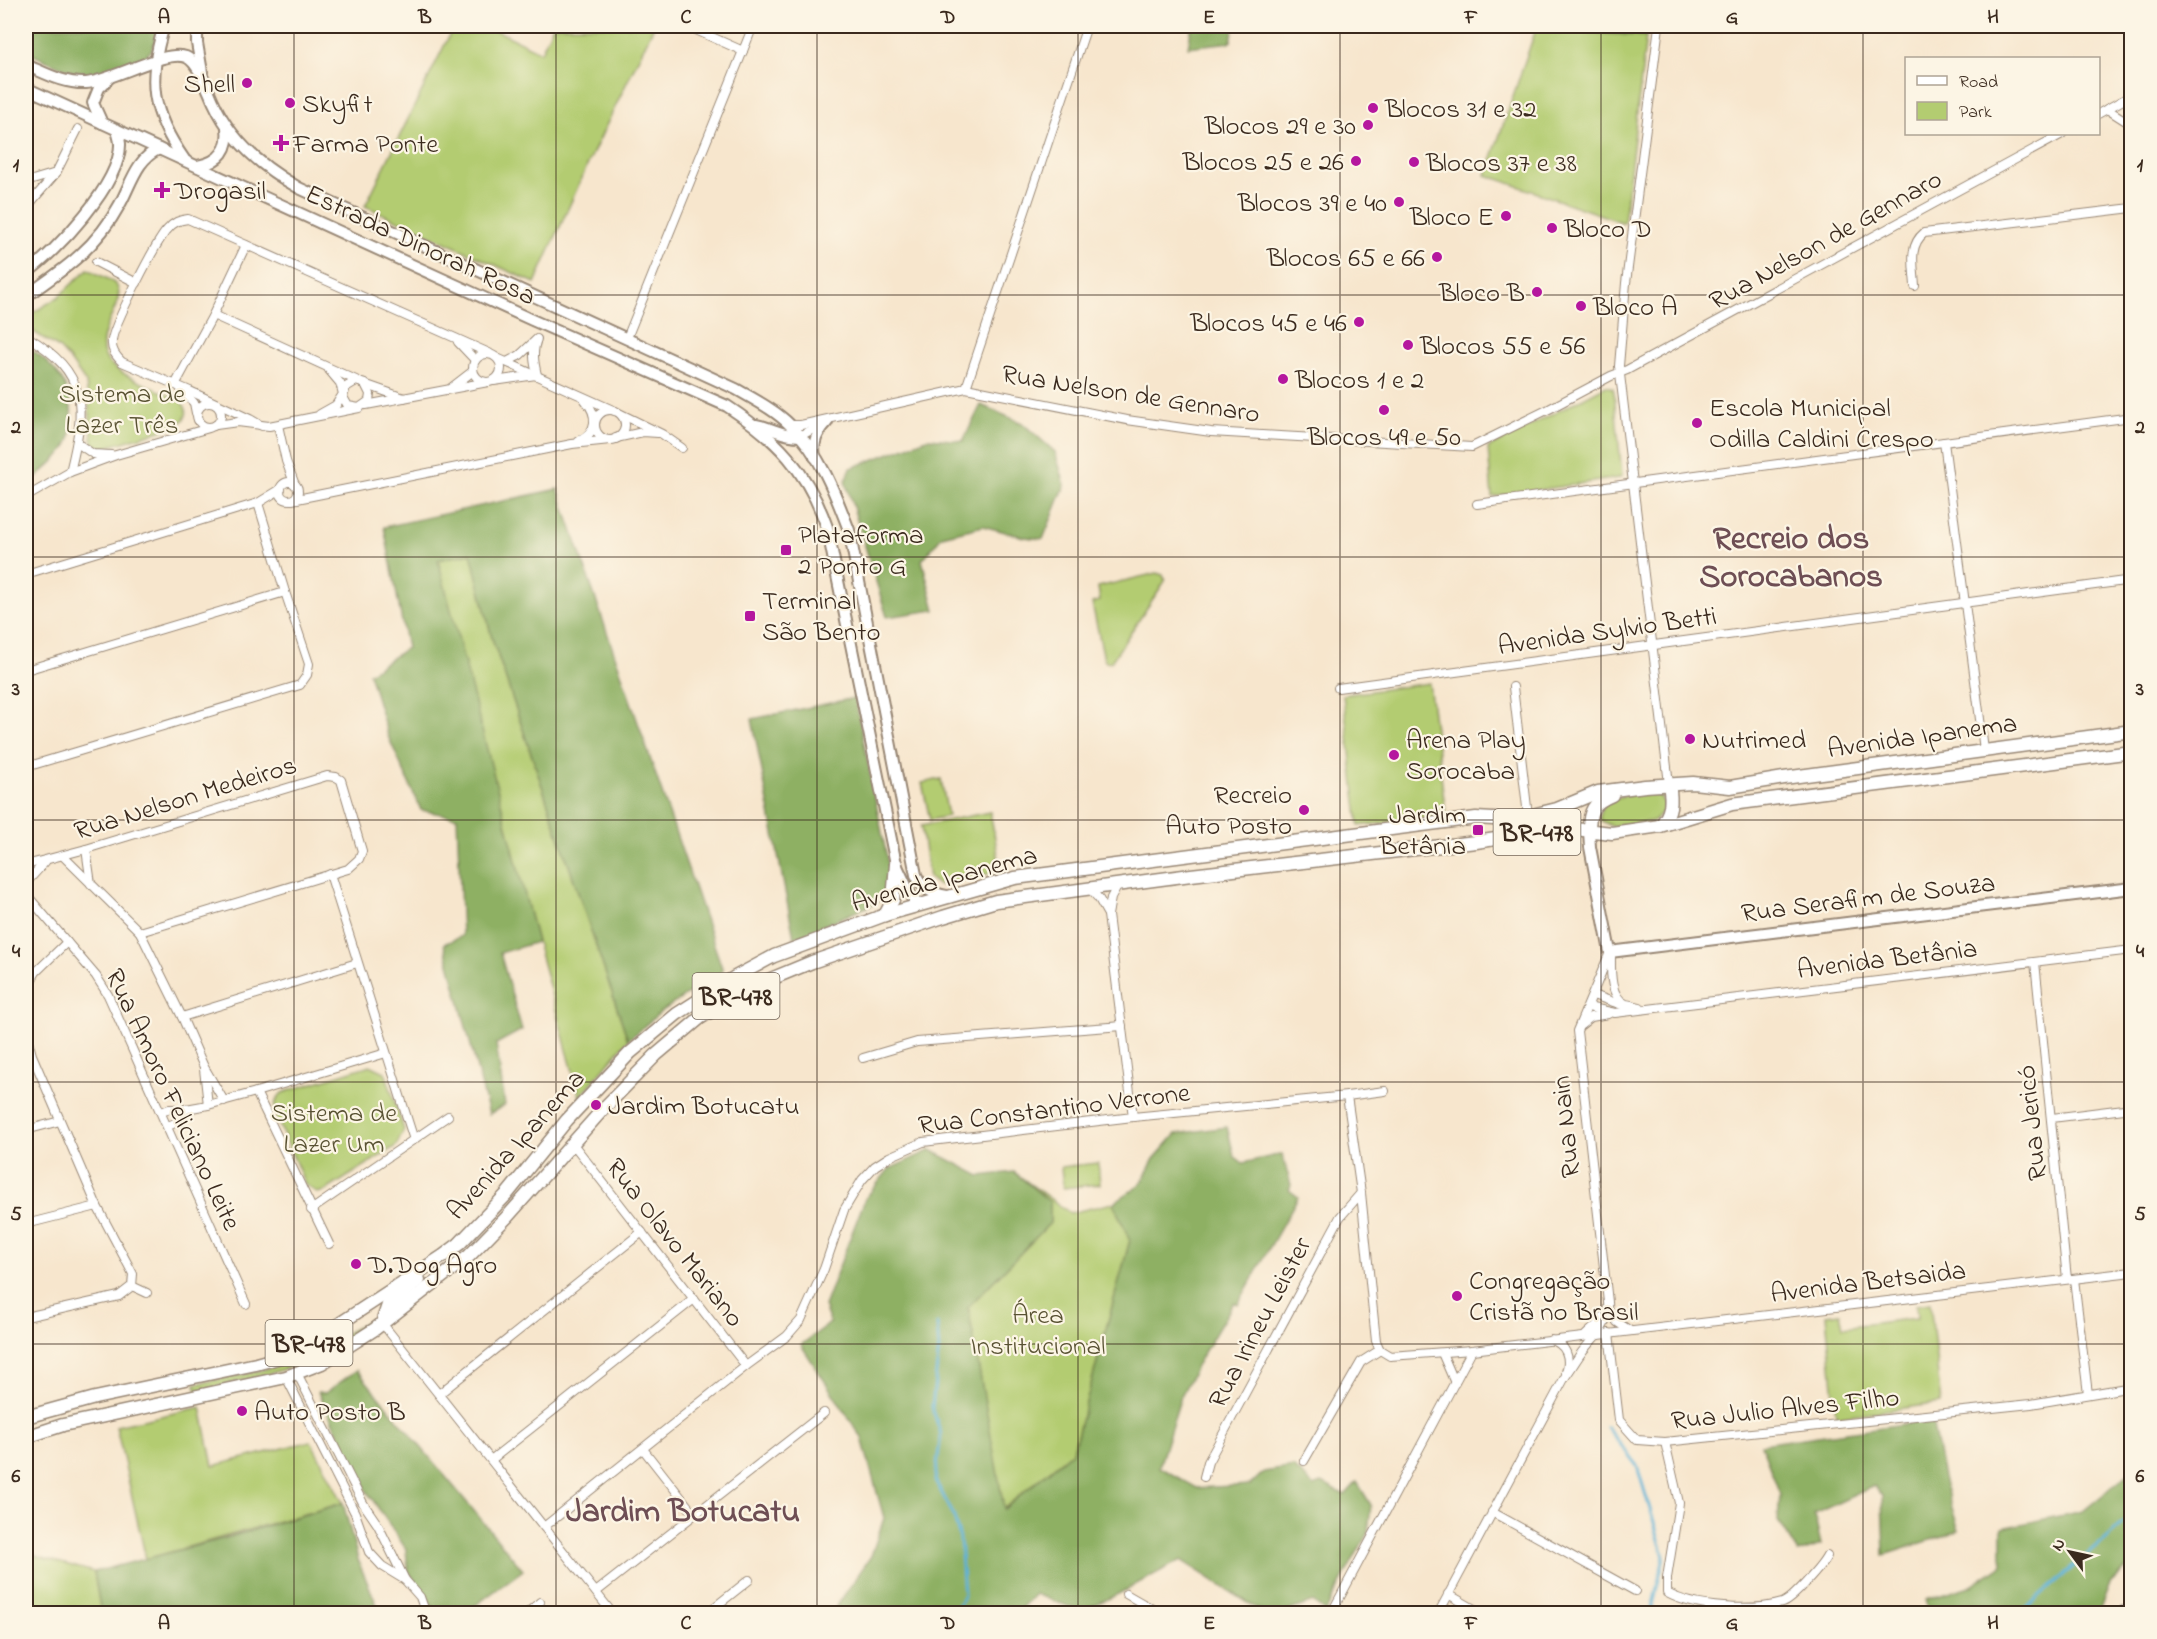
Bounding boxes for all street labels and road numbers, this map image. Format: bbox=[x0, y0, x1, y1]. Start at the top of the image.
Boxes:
street label: Rua Nelson de Gennaro bbox=[1703, 161, 1950, 322]
street label: Estrada Dinorah Rosa bbox=[298, 176, 542, 317]
street label: Rua Nelson de Gennaro bbox=[999, 356, 1263, 435]
street label: Avenida Sylvio Betti bbox=[1495, 598, 1719, 667]
street label: Avenida Ipanema bbox=[1825, 705, 2020, 770]
street label: Rua Nelson Medeiros bbox=[70, 747, 302, 852]
road number: BR-478 bbox=[1494, 809, 1580, 855]
street label: Avenida Ipanema bbox=[847, 837, 1042, 924]
street label: Rua Serafim de Souza bbox=[1739, 865, 1998, 934]
street label: Avenida Betânia bbox=[1795, 930, 1980, 991]
street label: Rua Amoro Feliciano Leite bbox=[94, 963, 250, 1238]
road number: BR-478 bbox=[692, 973, 780, 1019]
street label: Avenida Ipanema bbox=[438, 1062, 595, 1230]
street label: Rua Jericó bbox=[2008, 1063, 2059, 1183]
street label: Rua Constantino Verrone bbox=[916, 1074, 1193, 1147]
street label: Rua Nain bbox=[1543, 1074, 1592, 1180]
street label: Rua Olavo Mariano bbox=[595, 1150, 753, 1337]
street label: Rua Irineu Leister bbox=[1200, 1230, 1323, 1416]
street label: Avenida Betsaida bbox=[1768, 1252, 1968, 1315]
road number: BR-478 bbox=[266, 1320, 352, 1366]
street label: Rua Julio Alves Filho bbox=[1669, 1379, 1901, 1442]

